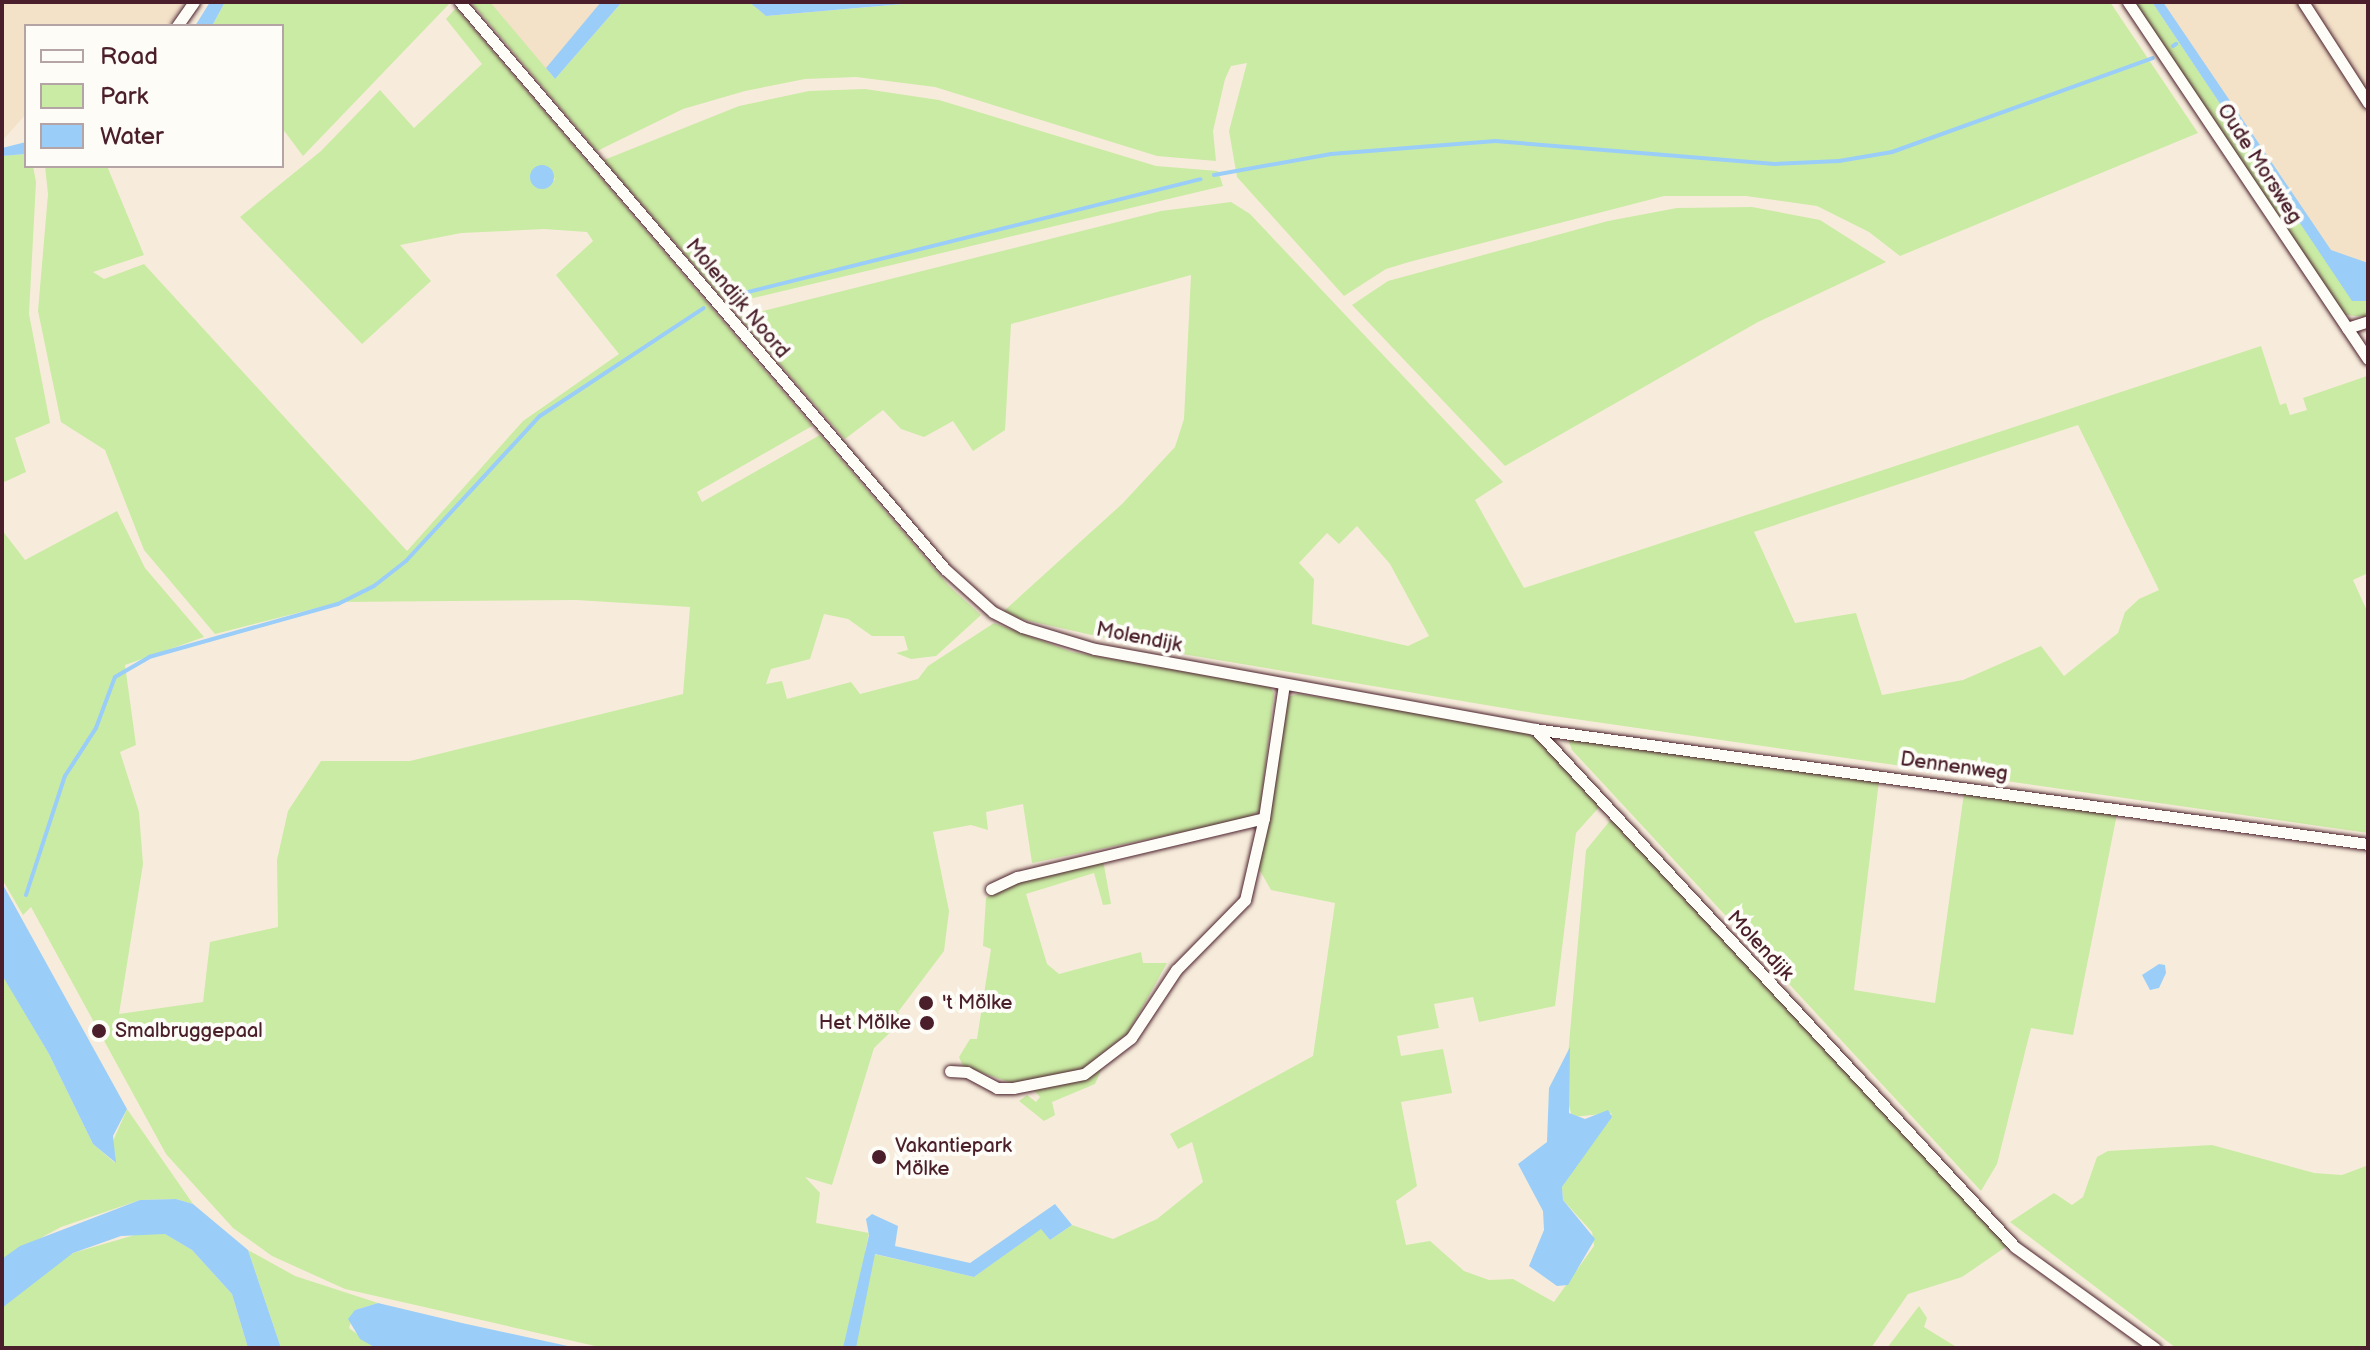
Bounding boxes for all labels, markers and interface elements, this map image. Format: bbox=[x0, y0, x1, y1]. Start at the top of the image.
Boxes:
legend bbox=[24, 24, 284, 168]
text: Road bbox=[100, 42, 158, 71]
text: Park bbox=[100, 82, 148, 111]
street label: Oude Morsweg bbox=[2212, 100, 2306, 228]
text: Water bbox=[100, 122, 164, 151]
street label: Molendijk Noord bbox=[680, 235, 794, 363]
street label: Molendijk bbox=[1094, 618, 1184, 658]
street label: Dennenweg bbox=[1899, 748, 2009, 786]
street label: Molendijk bbox=[1722, 906, 1798, 986]
place label: 't Mölke bbox=[942, 991, 1012, 1015]
marker: 't Mölke bbox=[917, 994, 935, 1012]
place label: Het Mölke bbox=[819, 1011, 911, 1035]
marker: Het Mölke bbox=[918, 1014, 936, 1032]
place label: Smalbruggepaal bbox=[115, 1019, 263, 1043]
marker: Smalbruggepaal bbox=[90, 1022, 108, 1040]
place label: Vakantiepark Mölke bbox=[895, 1134, 1012, 1181]
marker: Vakantiepark Mölke bbox=[870, 1148, 888, 1166]

